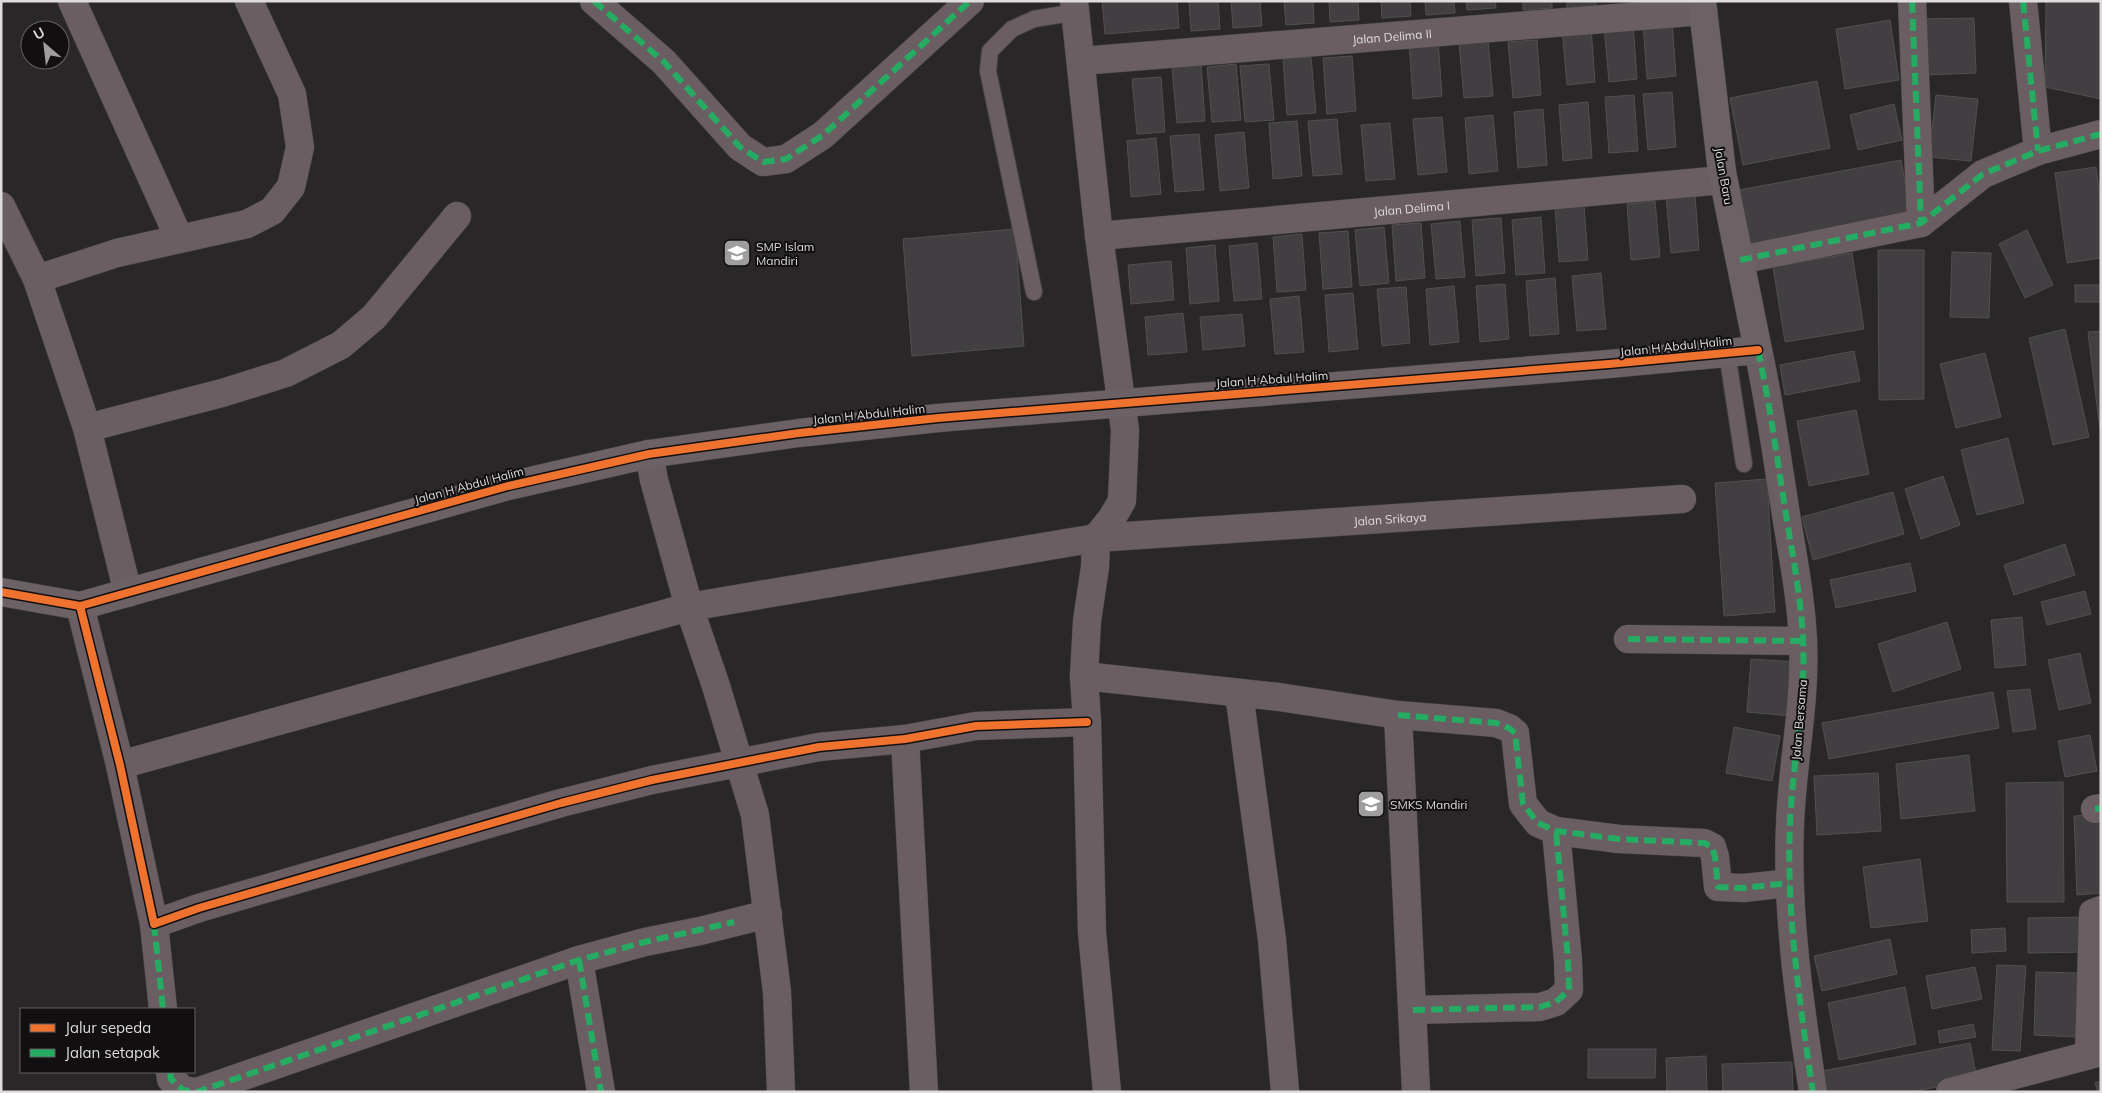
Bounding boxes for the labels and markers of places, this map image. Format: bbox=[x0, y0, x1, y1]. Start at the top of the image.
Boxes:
school or university icon: SMP Islam Mandiri bbox=[722, 238, 752, 268]
place label: SMP Islam Mandiri bbox=[756, 239, 814, 268]
school or university icon: SMKS Mandiri bbox=[1356, 789, 1386, 819]
place label: SMKS Mandiri bbox=[1390, 797, 1468, 812]

